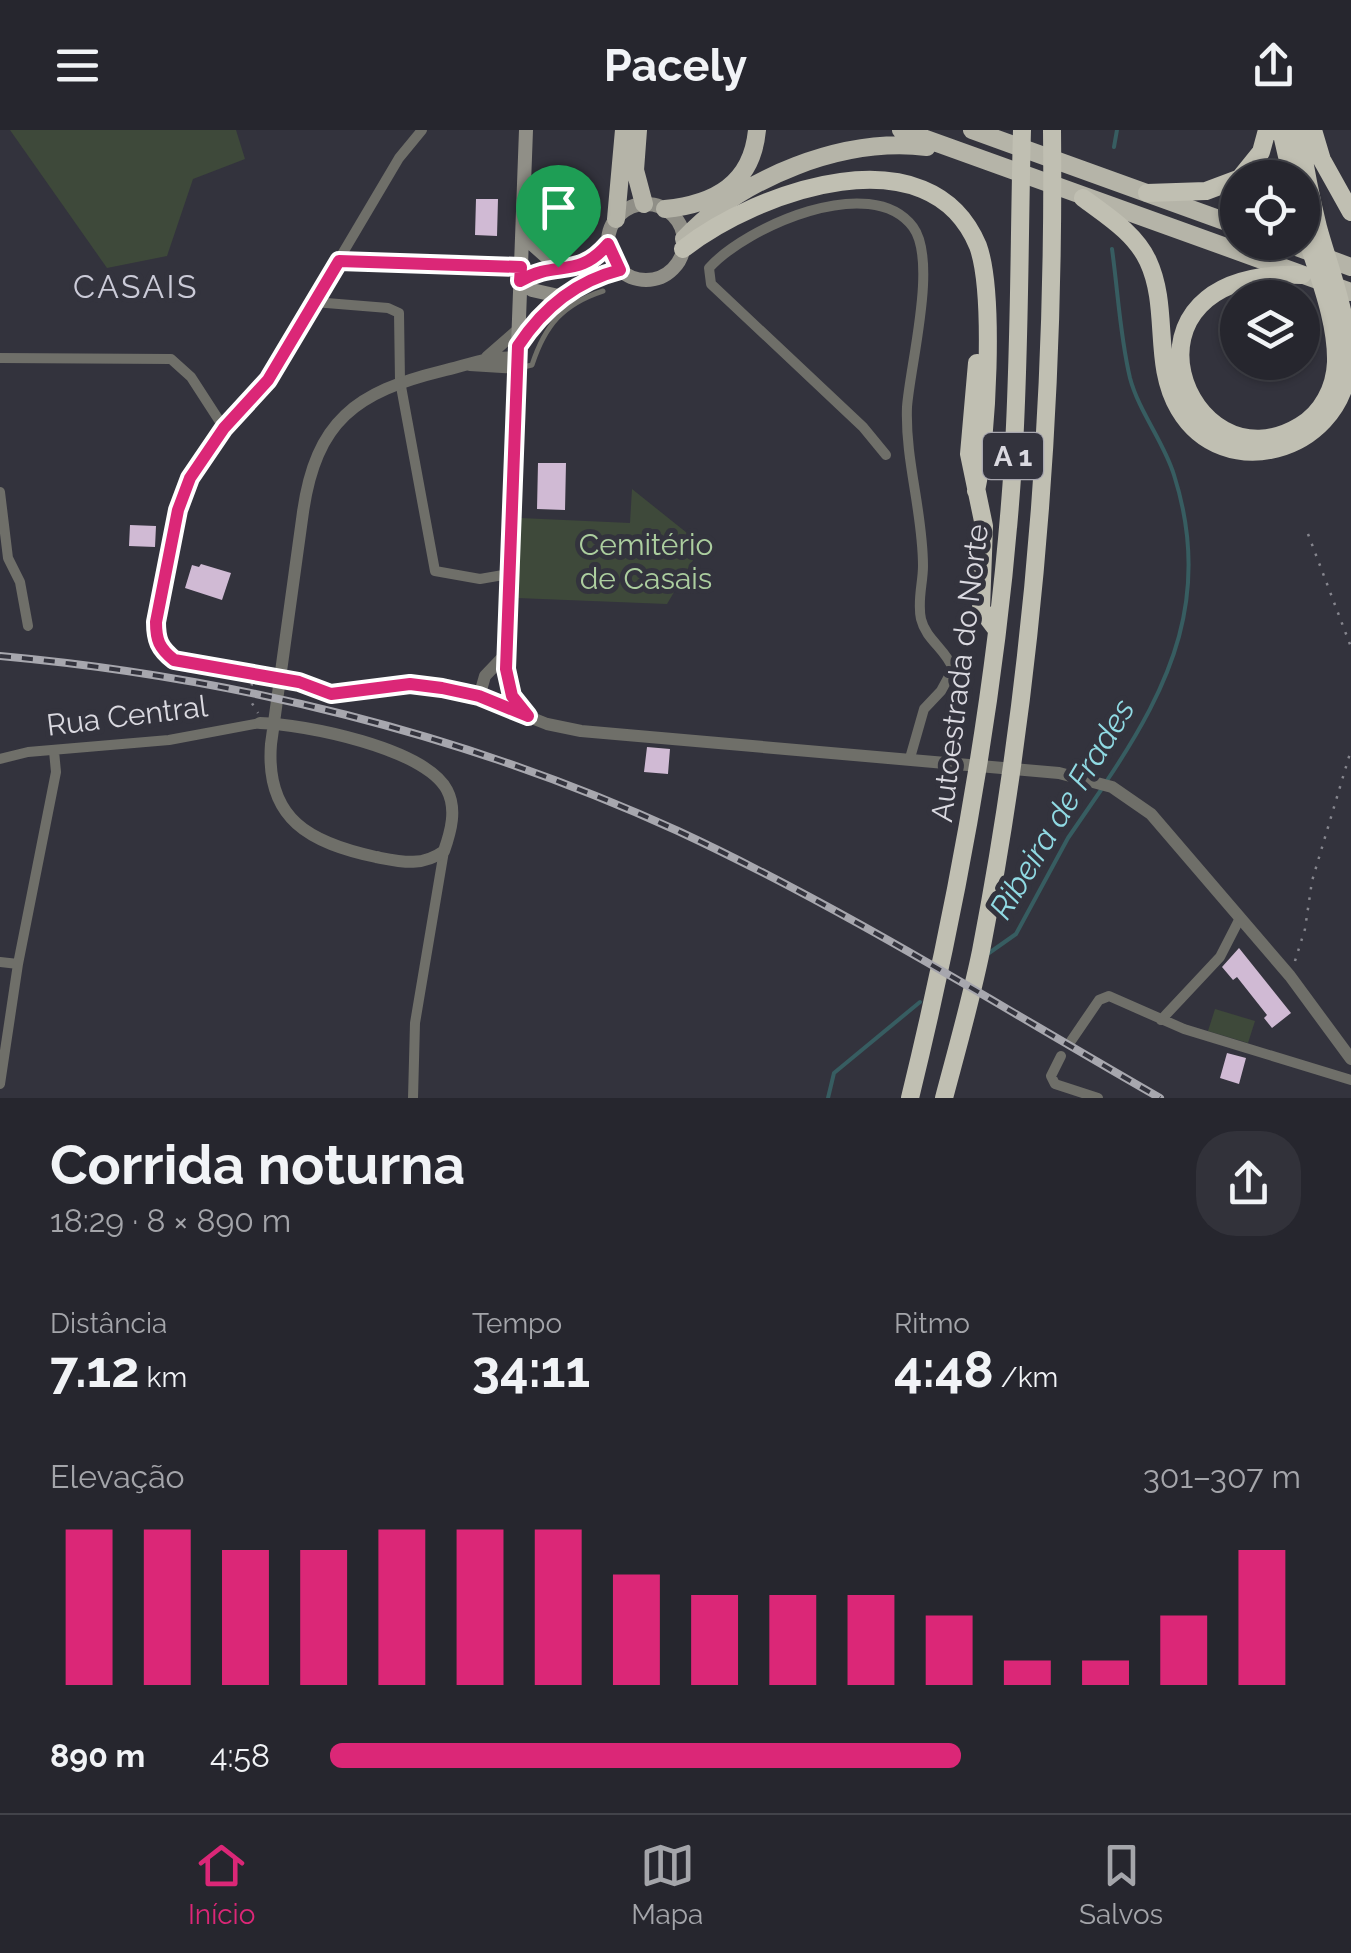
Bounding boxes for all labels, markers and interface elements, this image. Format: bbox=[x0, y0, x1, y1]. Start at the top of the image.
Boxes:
icon: menu bbox=[50, 38, 105, 93]
icon: share bbox=[1246, 38, 1301, 93]
text: Pacely bbox=[604, 39, 747, 92]
map controls bbox=[1220, 160, 1320, 380]
button: locate bbox=[1220, 160, 1320, 260]
pin bbox=[516, 165, 601, 268]
icon: arrive bbox=[531, 180, 586, 235]
district label: CASAIS bbox=[73, 268, 199, 305]
button: layers bbox=[1220, 280, 1320, 380]
road number: A 1 bbox=[983, 433, 1043, 479]
street label: Autoestrada do Norte bbox=[924, 522, 995, 824]
park label: Cemitério de Casais bbox=[579, 527, 713, 596]
street label: Rua Central bbox=[45, 688, 210, 743]
water label: Ribeira de Frades bbox=[981, 692, 1142, 925]
button: share bbox=[1196, 1131, 1301, 1236]
text: Corrida noturna bbox=[50, 1132, 465, 1197]
text: 18:29 · 8 × 890 m bbox=[50, 1202, 291, 1239]
text: Distância bbox=[50, 1307, 167, 1340]
text: Tempo bbox=[472, 1307, 562, 1340]
text: Ritmo bbox=[894, 1307, 970, 1340]
text: 7.12 bbox=[50, 1340, 139, 1399]
text: 34:11 bbox=[472, 1340, 590, 1399]
text: 4:48 bbox=[894, 1340, 994, 1399]
text: km bbox=[139, 1361, 187, 1394]
text: /km bbox=[994, 1361, 1058, 1394]
text: Elevação bbox=[50, 1458, 185, 1495]
text: 301–307 m bbox=[1143, 1458, 1301, 1495]
text: 890 m bbox=[50, 1737, 145, 1774]
text: 4:58 bbox=[210, 1737, 270, 1774]
tab: Início bbox=[188, 1838, 255, 1931]
tab: Mapa bbox=[631, 1838, 703, 1931]
tab: Salvos bbox=[1079, 1838, 1163, 1931]

